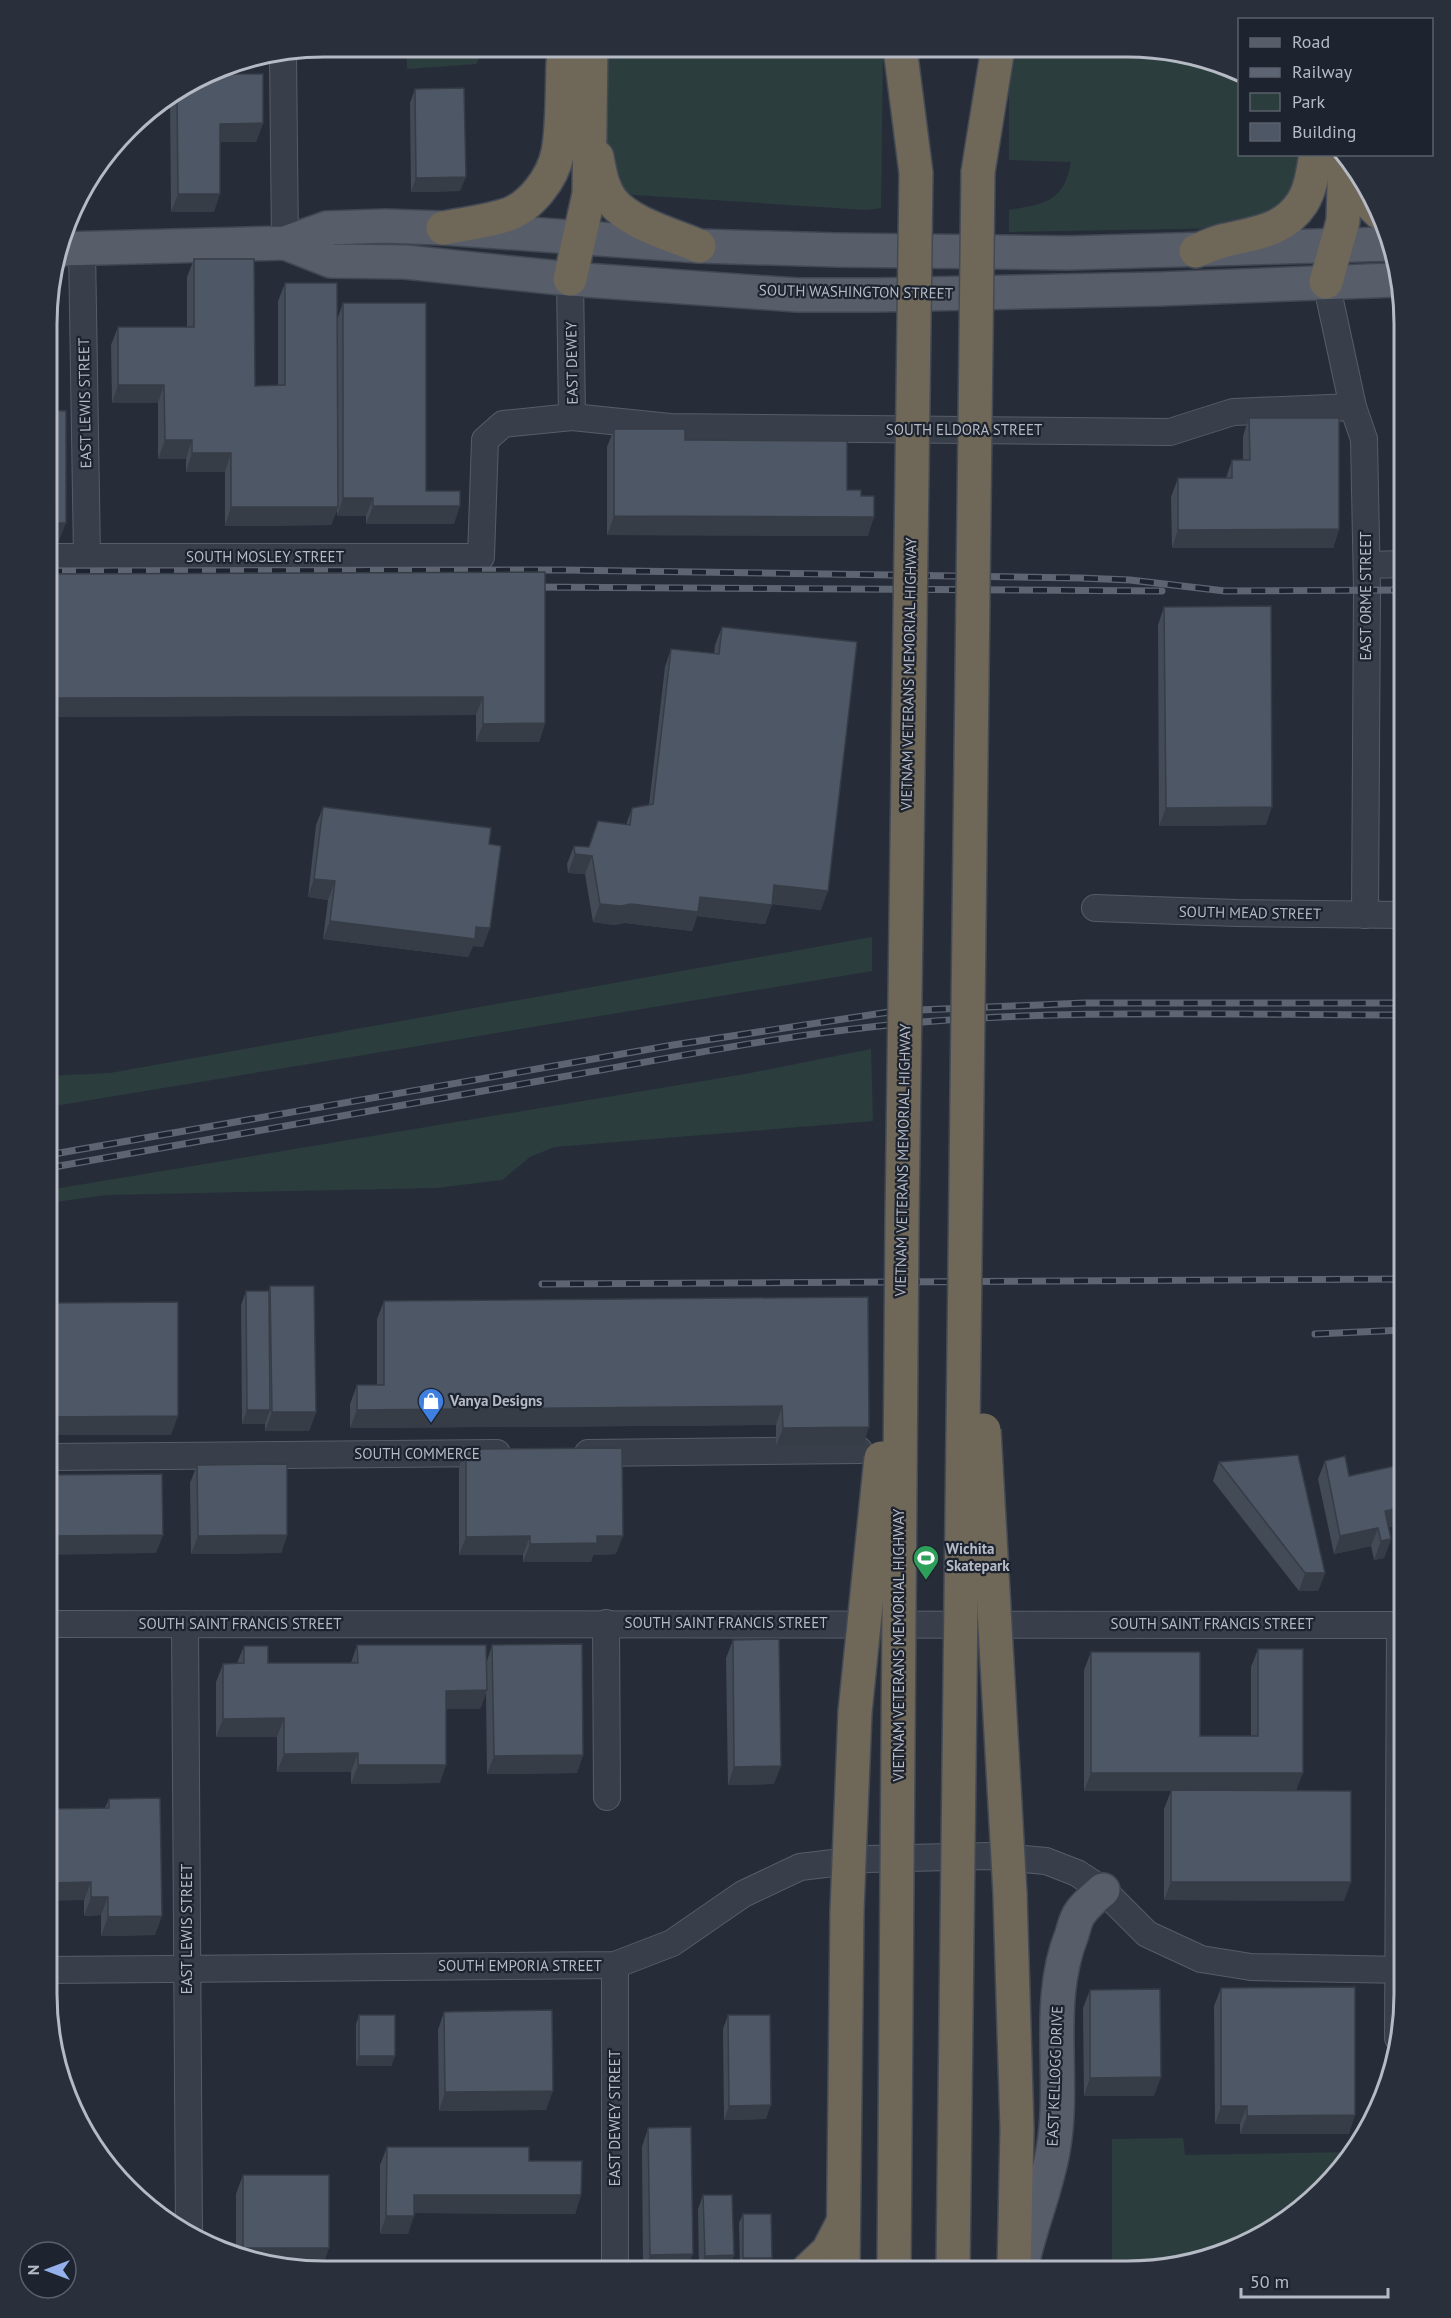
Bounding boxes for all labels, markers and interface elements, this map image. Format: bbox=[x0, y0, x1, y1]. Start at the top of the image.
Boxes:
legend bbox=[1238, 18, 1433, 156]
text: Road bbox=[1292, 30, 1330, 53]
text: Railway bbox=[1292, 60, 1353, 83]
text: Park bbox=[1292, 90, 1325, 113]
text: Building bbox=[1292, 120, 1356, 143]
street label: SOUTH WASHINGTON STREET bbox=[759, 280, 954, 303]
street label: EAST DEWEY bbox=[561, 321, 582, 405]
street label: EAST LEWIS STREET bbox=[74, 337, 95, 469]
street label: SOUTH ELDORA STREET bbox=[886, 420, 1043, 439]
street label: EAST ORME STREET bbox=[1356, 531, 1375, 661]
street label: VIETNAM VETERANS MEMORIAL HIGHWAY bbox=[897, 537, 920, 812]
street label: SOUTH MOSLEY STREET bbox=[186, 547, 345, 566]
street label: SOUTH MEAD STREET bbox=[1179, 902, 1322, 923]
street label: VIETNAM VETERANS MEMORIAL HIGHWAY bbox=[891, 1023, 914, 1298]
shop icon: Vanya Designs bbox=[416, 1386, 446, 1424]
place label: Vanya Designs bbox=[449, 1391, 542, 1410]
street label: SOUTH COMMERCE bbox=[354, 1444, 480, 1463]
street label: VIETNAM VETERANS MEMORIAL HIGHWAY bbox=[889, 1508, 908, 1782]
place label: Wichita Skatepark bbox=[946, 1539, 1010, 1575]
sports icon: Wichita Skatepark bbox=[911, 1543, 941, 1581]
street label: SOUTH SAINT FRANCIS STREET bbox=[624, 1613, 828, 1632]
street label: SOUTH SAINT FRANCIS STREET bbox=[138, 1614, 342, 1633]
street label: SOUTH SAINT FRANCIS STREET bbox=[1110, 1614, 1314, 1633]
street label: EAST LEWIS STREET bbox=[177, 1863, 196, 1994]
street label: SOUTH EMPORIA STREET bbox=[438, 1956, 603, 1975]
street label: EAST KELLOGG DRIVE bbox=[1043, 2005, 1066, 2147]
street label: EAST DEWEY STREET bbox=[605, 2049, 624, 2186]
north arrow bbox=[18, 2240, 78, 2300]
scale bar bbox=[1241, 2261, 1388, 2299]
text: N bbox=[23, 2265, 43, 2275]
text: 50 m bbox=[1250, 2270, 1289, 2293]

